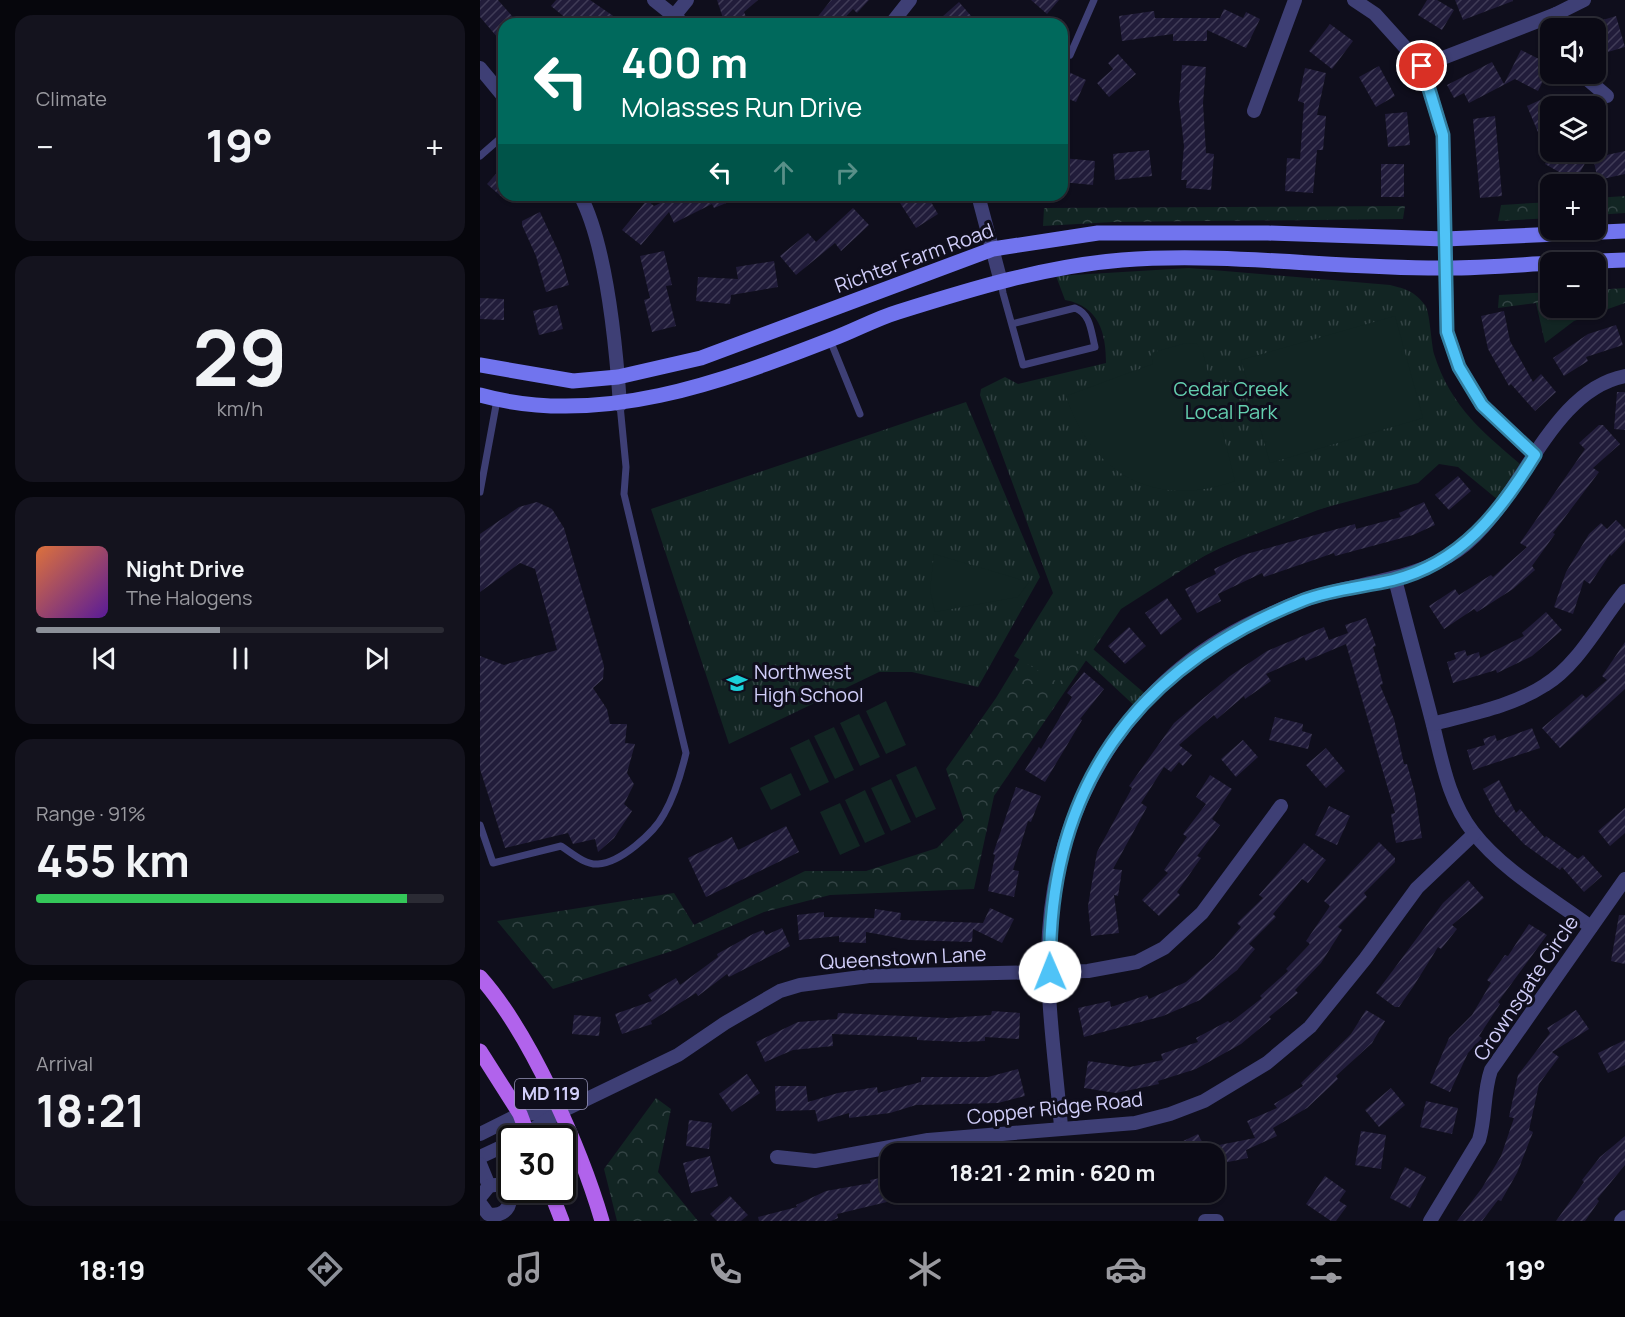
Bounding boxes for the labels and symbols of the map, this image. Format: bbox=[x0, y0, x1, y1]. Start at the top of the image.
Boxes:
pin bbox=[1396, 40, 1447, 91]
street label: Richter Farm Road bbox=[831, 216, 997, 299]
park label: Cedar Creek Local Park bbox=[1174, 375, 1289, 425]
place label: Northwest High School bbox=[754, 658, 864, 708]
school or university icon: Northwest High School bbox=[725, 671, 749, 695]
street label: Crownsgate Circle bbox=[1467, 910, 1584, 1066]
street label: Queenstown Lane bbox=[819, 940, 987, 975]
position arrow bbox=[1018, 940, 1082, 1004]
road number: MD 119 bbox=[515, 1079, 587, 1109]
street label: Copper Ridge Road bbox=[966, 1085, 1144, 1130]
speed limit sign: 30 bbox=[498, 1125, 576, 1203]

